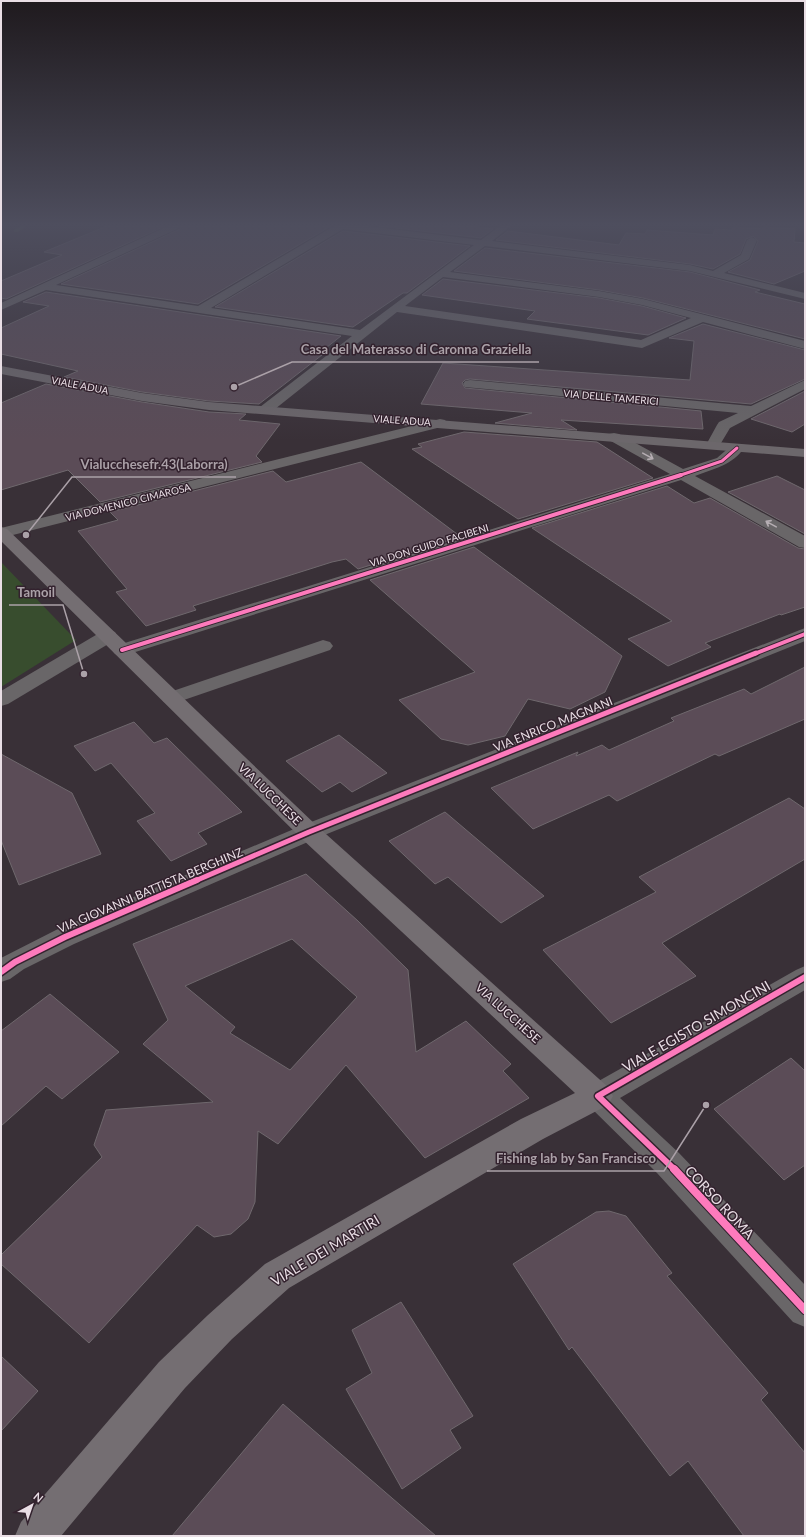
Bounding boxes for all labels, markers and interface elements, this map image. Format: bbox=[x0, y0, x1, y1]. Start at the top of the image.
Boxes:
callout: Casa del Materasso di Caronna Graziella bbox=[292, 337, 539, 362]
text: Casa del Materasso di Caronna Graziella bbox=[301, 341, 531, 357]
street label: VIALE ADUA bbox=[50, 374, 110, 396]
street label: VIA DELLE TAMERICI bbox=[563, 387, 659, 407]
street label: VIALE ADUA bbox=[373, 412, 431, 428]
callout: Vialucchesefr.43(Laborra) bbox=[72, 452, 236, 477]
one-way arrow bbox=[642, 452, 654, 460]
text: Vialucchesefr.43(Laborra) bbox=[79, 456, 228, 472]
street label: VIA DOMENICO CIMAROSA bbox=[64, 481, 192, 523]
one-way arrow bbox=[765, 519, 777, 527]
street label: VIA DON GUIDO FACIBENI bbox=[368, 521, 490, 569]
callout: Tamoil bbox=[9, 580, 63, 605]
text: Tamoil bbox=[17, 584, 55, 600]
street label: VIA ENRICO MAGNANI bbox=[491, 693, 615, 755]
street label: VIA LUCCHESE bbox=[235, 760, 305, 828]
street label: VIA GIOVANNI BATTISTA BERGHINZ bbox=[55, 844, 245, 936]
street label: VIALE EGISTO SIMONCINI bbox=[619, 977, 773, 1075]
street label: VIA LUCCHESE bbox=[472, 980, 544, 1046]
callout: Fishing lab by San Francisco bbox=[487, 1146, 664, 1171]
text: Fishing lab by San Francisco bbox=[496, 1150, 657, 1166]
street label: CORSO ROMA bbox=[682, 1162, 759, 1243]
street label: VIALE DEI MARTIRI bbox=[268, 1211, 382, 1289]
north arrow bbox=[12, 1485, 52, 1525]
text: N bbox=[31, 1489, 46, 1505]

